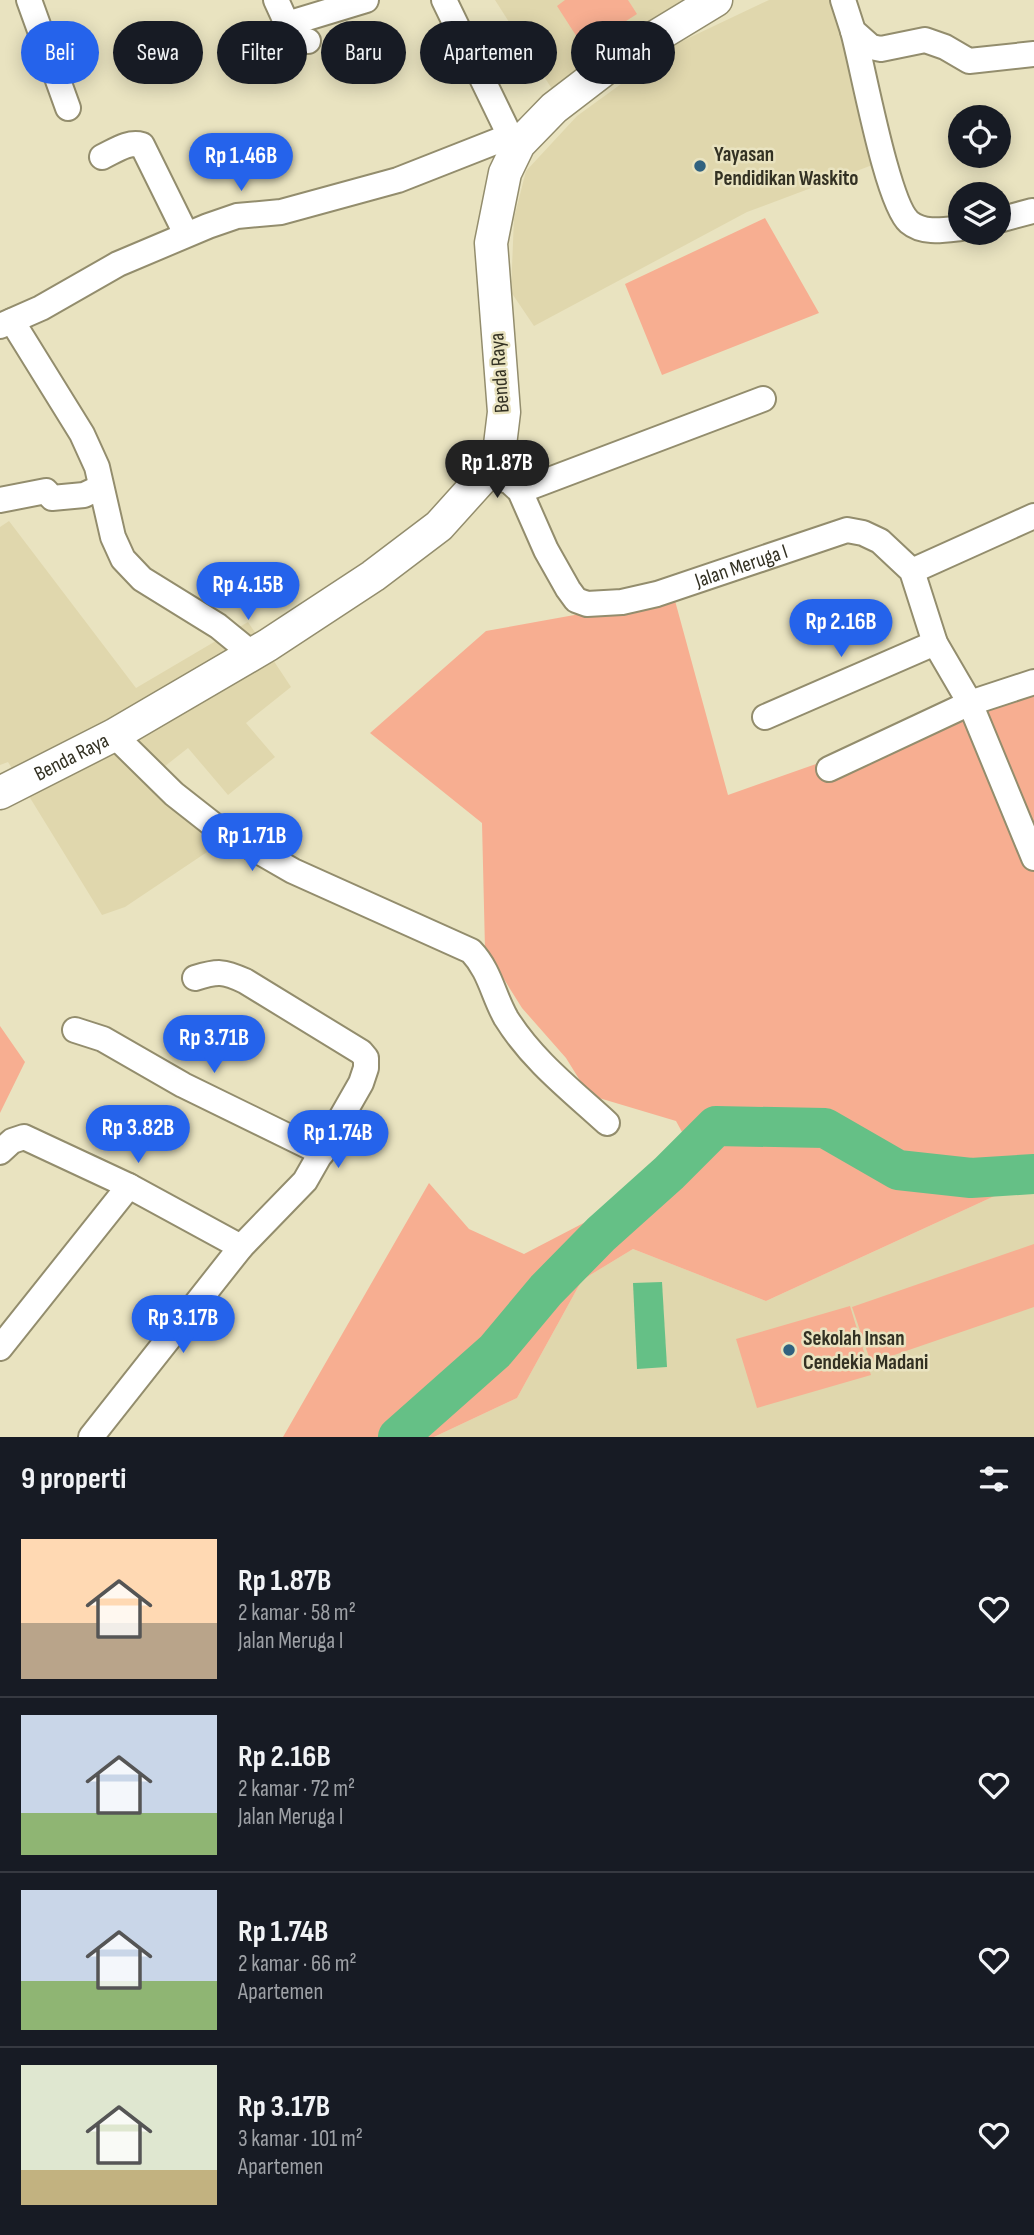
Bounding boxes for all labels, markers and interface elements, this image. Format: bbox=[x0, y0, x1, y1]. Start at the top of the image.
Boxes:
chip: Beli bbox=[21, 21, 99, 84]
chip: Sewa bbox=[113, 21, 203, 84]
chip: Filter bbox=[217, 21, 307, 84]
chip: Baru bbox=[321, 21, 406, 84]
chip: Apartemen bbox=[420, 21, 557, 84]
chip: Rumah bbox=[571, 21, 675, 84]
map controls bbox=[948, 105, 1011, 245]
button: locate bbox=[948, 105, 1011, 168]
pin: Rp 1.46B bbox=[169, 134, 313, 193]
text: Rp 1.46B bbox=[205, 142, 277, 170]
place label: Yayasan Pendidikan Waskito bbox=[714, 142, 858, 191]
marker: Yayasan Pendidikan Waskito bbox=[692, 158, 708, 174]
button: layers bbox=[948, 182, 1011, 245]
street label: Benda Raya bbox=[484, 332, 515, 414]
pin: Rp 1.87B bbox=[425, 440, 569, 500]
text: Rp 1.87B bbox=[461, 449, 533, 477]
street label: Jalan Meruga I bbox=[691, 539, 791, 594]
pin: Rp 4.15B bbox=[176, 562, 320, 622]
text: Rp 4.15B bbox=[212, 571, 284, 599]
pin: Rp 2.16B bbox=[769, 600, 913, 659]
text: Rp 2.16B bbox=[805, 608, 877, 636]
street label: Benda Raya bbox=[30, 728, 113, 787]
pin: Rp 1.71B bbox=[180, 814, 324, 873]
text: Rp 1.71B bbox=[217, 822, 287, 850]
pin: Rp 3.71B bbox=[142, 1016, 286, 1075]
text: Rp 3.71B bbox=[179, 1024, 249, 1052]
pin: Rp 3.82B bbox=[66, 1106, 210, 1165]
pin: Rp 1.74B bbox=[266, 1110, 410, 1170]
text: Rp 3.82B bbox=[102, 1114, 174, 1142]
text: Rp 1.74B bbox=[303, 1119, 373, 1147]
pin: Rp 3.17B bbox=[111, 1296, 255, 1355]
text: Rp 3.17B bbox=[148, 1304, 218, 1332]
place label: Sekolah Insan Cendekia Madani bbox=[803, 1326, 928, 1375]
marker: Sekolah Insan Cendekia Madani bbox=[781, 1342, 797, 1358]
icon: filters bbox=[975, 1460, 1013, 1498]
text: 9 properti bbox=[21, 1461, 126, 1497]
text: Rp 1.87B bbox=[238, 1563, 331, 1599]
icon: home bbox=[77, 1567, 161, 1651]
icon: heart bbox=[975, 1590, 1013, 1628]
text: 2 kamar · 58 m² bbox=[238, 1599, 356, 1627]
text: Jalan Meruga I bbox=[238, 1627, 343, 1655]
text: Rp 2.16B bbox=[238, 1739, 331, 1775]
icon: home bbox=[77, 1743, 161, 1827]
icon: heart bbox=[975, 1766, 1013, 1804]
text: 2 kamar · 72 m² bbox=[238, 1775, 355, 1803]
text: Jalan Meruga I bbox=[238, 1803, 343, 1831]
text: Rp 1.74B bbox=[238, 1914, 328, 1950]
icon: home bbox=[77, 1918, 161, 2002]
icon: heart bbox=[975, 1941, 1013, 1979]
text: 2 kamar · 66 m² bbox=[238, 1950, 357, 1978]
text: Apartemen bbox=[238, 1978, 323, 2006]
text: Rp 3.17B bbox=[238, 2089, 330, 2125]
icon: home bbox=[77, 2093, 161, 2177]
icon: heart bbox=[975, 2116, 1013, 2154]
text: 3 kamar · 101 m² bbox=[238, 2125, 363, 2153]
text: Apartemen bbox=[238, 2153, 323, 2181]

